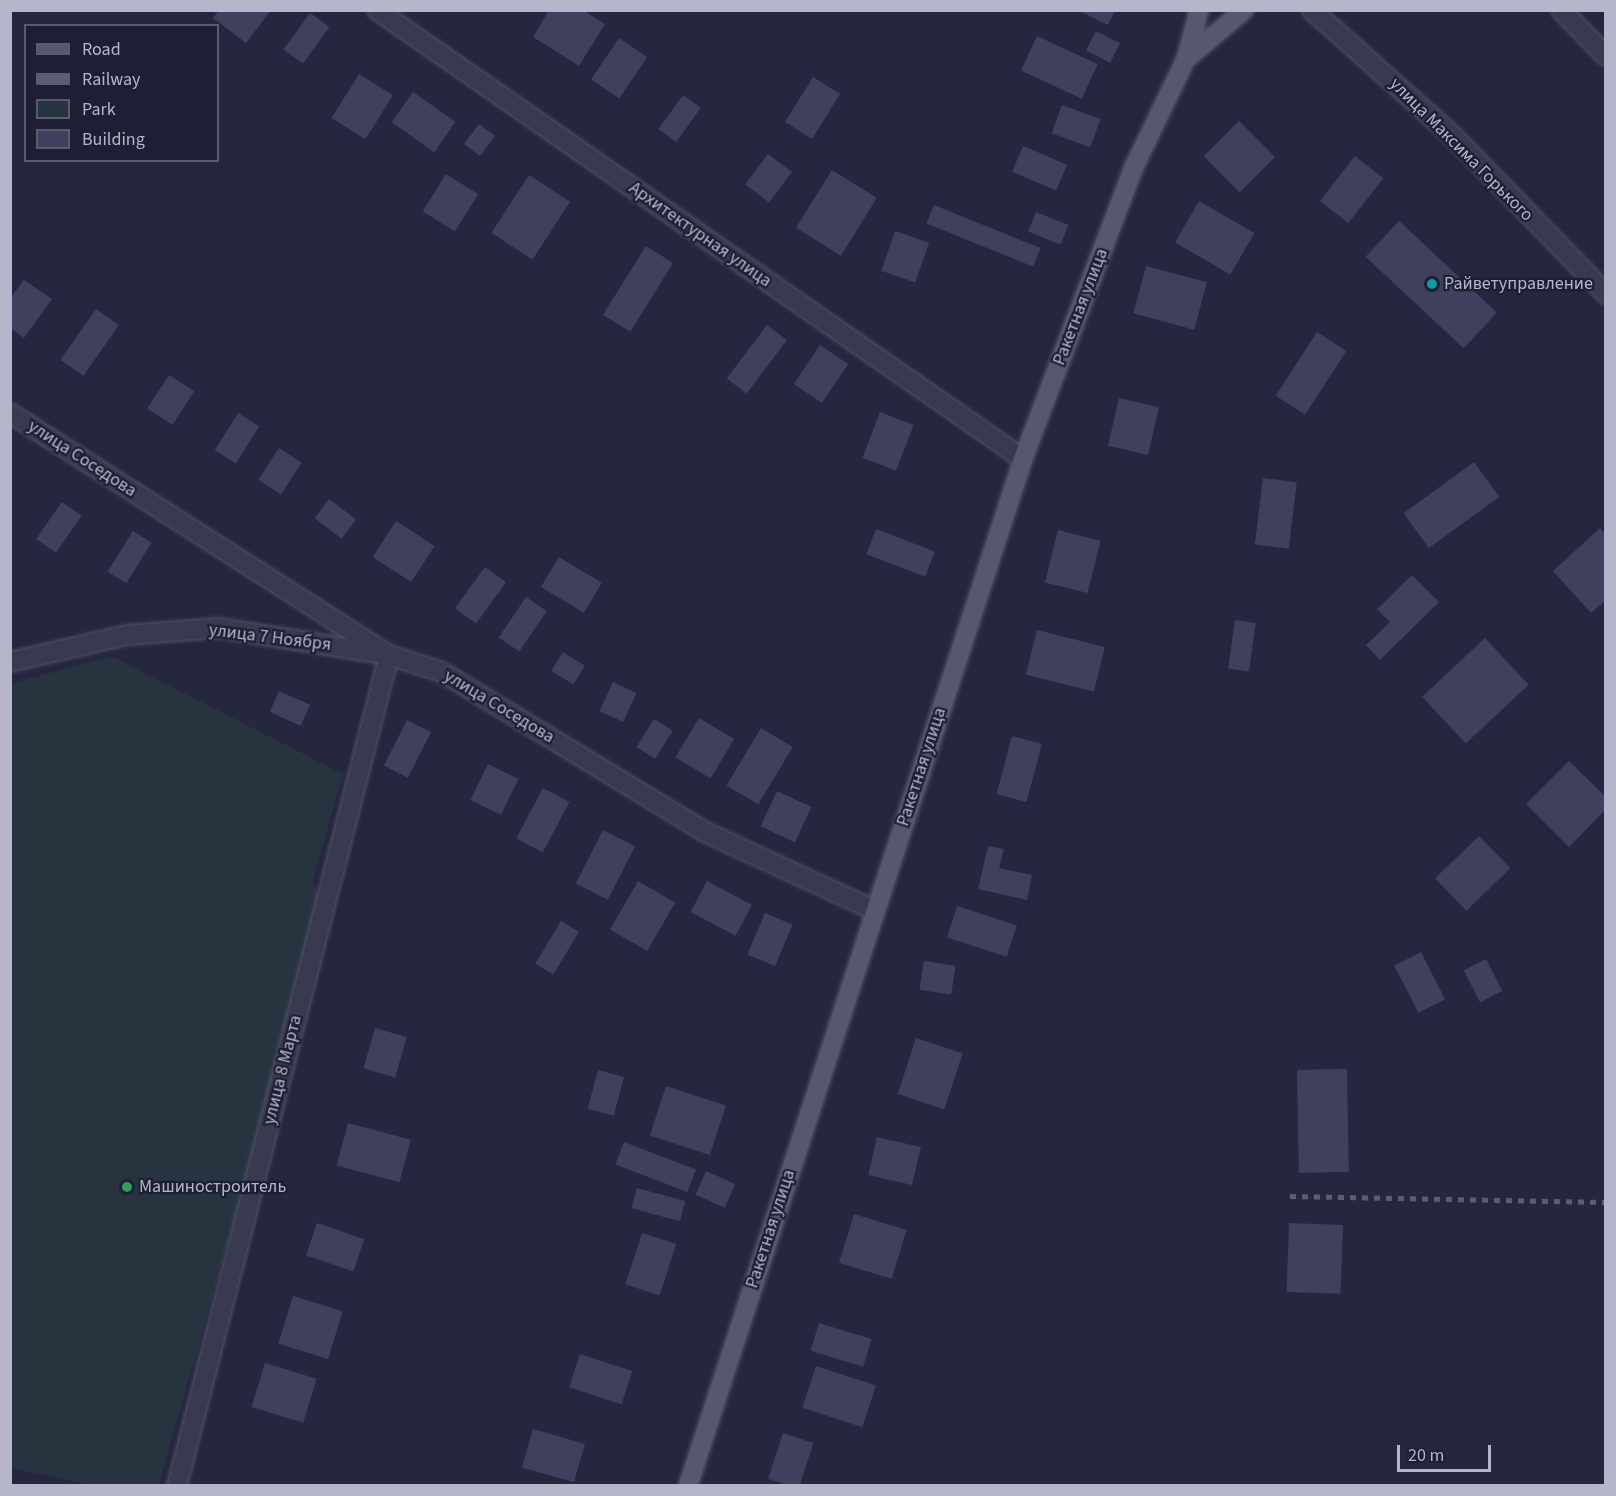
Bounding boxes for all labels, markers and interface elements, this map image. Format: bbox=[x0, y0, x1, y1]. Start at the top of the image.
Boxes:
legend bbox=[24, 24, 219, 162]
text: Road bbox=[82, 37, 121, 62]
text: Railway bbox=[82, 67, 141, 92]
street label: улица Максима Горького bbox=[1385, 74, 1537, 226]
text: Park bbox=[82, 97, 116, 122]
text: Building bbox=[82, 127, 145, 152]
street label: Архитектурная улица bbox=[625, 178, 775, 292]
street label: Ракетная улица bbox=[1049, 246, 1113, 368]
place label: Райветуправление bbox=[1444, 273, 1593, 295]
marker: Райветуправление bbox=[1425, 277, 1439, 291]
street label: улица Соседова bbox=[24, 416, 140, 502]
street label: улица 7 Ноября bbox=[208, 620, 332, 656]
street label: улица Соседова bbox=[440, 666, 558, 748]
street label: Ракетная улица bbox=[893, 705, 951, 829]
street label: улица 8 Марта bbox=[259, 1013, 307, 1127]
street label: Ракетная улица bbox=[742, 1167, 800, 1291]
place label: Машиностроитель bbox=[139, 1176, 286, 1198]
marker: Машиностроитель bbox=[120, 1180, 134, 1194]
scale bar bbox=[1400, 1433, 1494, 1471]
text: 20 m bbox=[1408, 1443, 1444, 1468]

